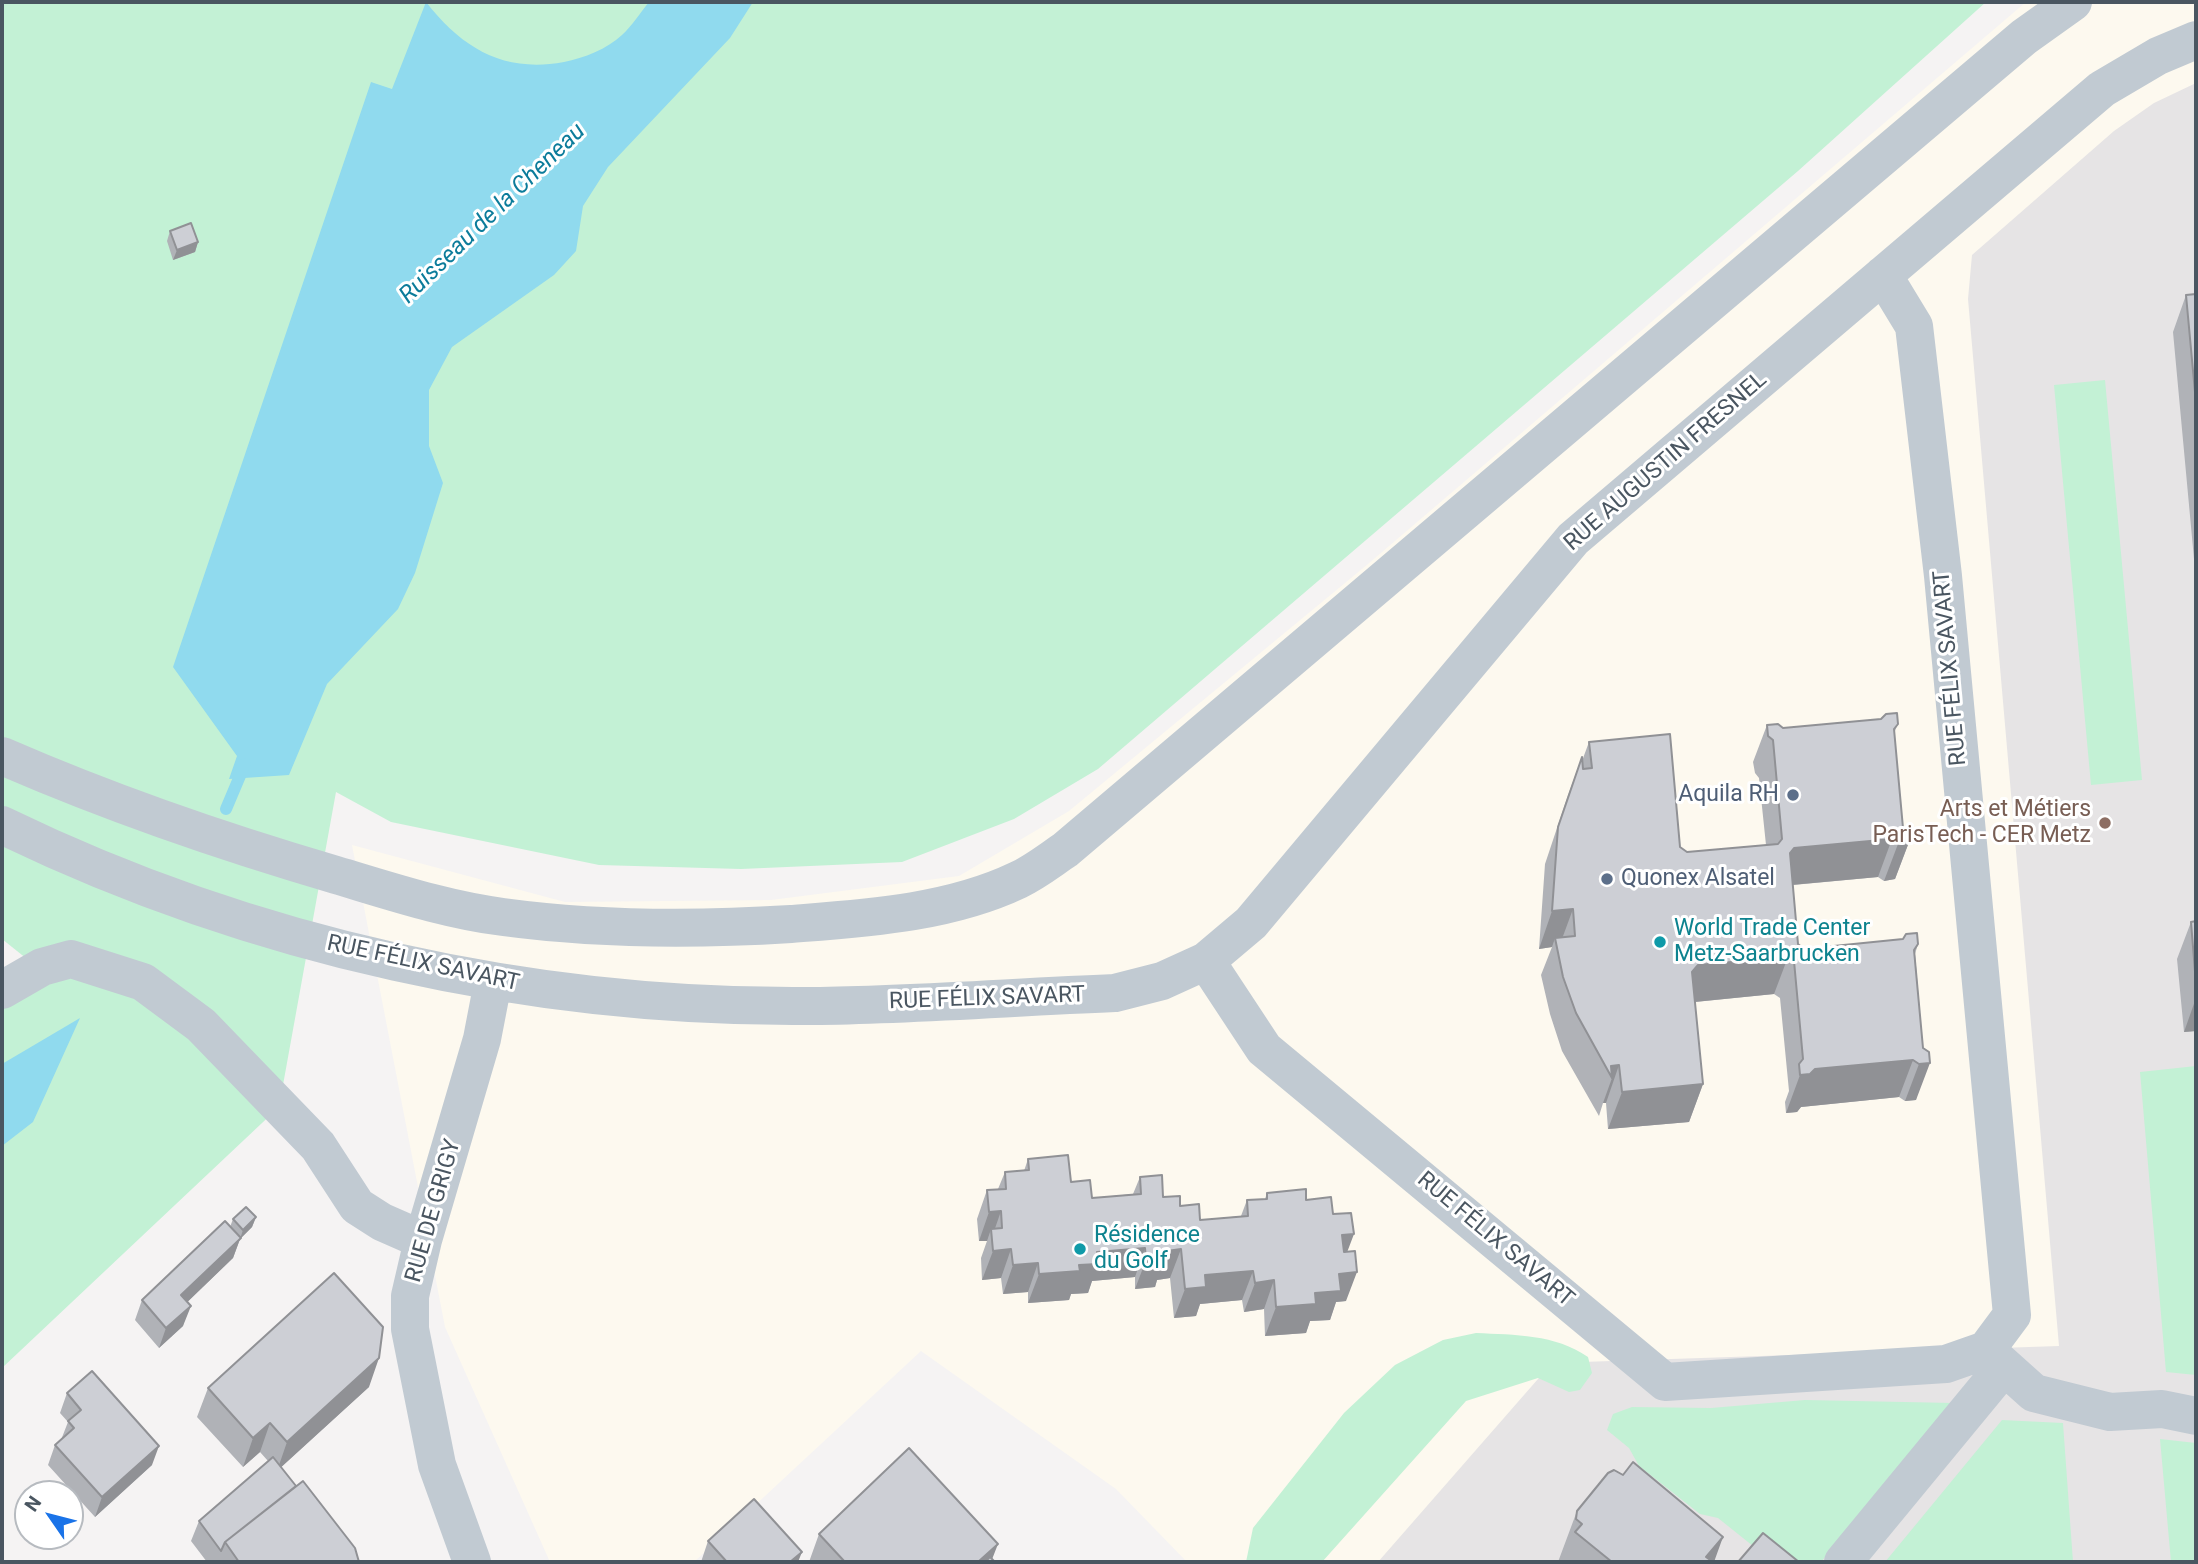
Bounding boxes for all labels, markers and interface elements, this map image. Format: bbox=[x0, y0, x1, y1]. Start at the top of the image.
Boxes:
water label: Ruisseau de la Cheneau bbox=[394, 118, 592, 310]
street label: RUE AUGUSTIN FRESNEL bbox=[1559, 366, 1773, 558]
street label: RUE FÉLIX SAVART bbox=[1929, 569, 1973, 767]
place label: Aquila RH bbox=[1678, 781, 1779, 809]
marker: Aquila RH bbox=[1785, 787, 1801, 803]
place label: Arts et Métiers ParisTech - CER Metz bbox=[1872, 796, 2091, 850]
marker: Arts et Métiers ParisTech - CER Metz bbox=[2097, 815, 2113, 831]
place label: Quonex Alsatel bbox=[1621, 865, 1775, 893]
marker: Quonex Alsatel bbox=[1599, 871, 1615, 887]
place label: World Trade Center Metz-Saarbrucken bbox=[1674, 915, 1870, 969]
street label: RUE FÉLIX SAVART bbox=[324, 930, 522, 998]
marker: World Trade Center Metz-Saarbrucken bbox=[1652, 934, 1668, 950]
street label: RUE FÉLIX SAVART bbox=[889, 982, 1085, 1016]
street label: RUE DE GRIGY bbox=[400, 1136, 468, 1286]
street label: RUE FÉLIX SAVART bbox=[1411, 1166, 1579, 1314]
place label: Résidence du Golf bbox=[1094, 1222, 1200, 1276]
marker: Résidence du Golf bbox=[1072, 1241, 1088, 1257]
north arrow bbox=[14, 1480, 84, 1550]
text: N bbox=[20, 1492, 46, 1516]

